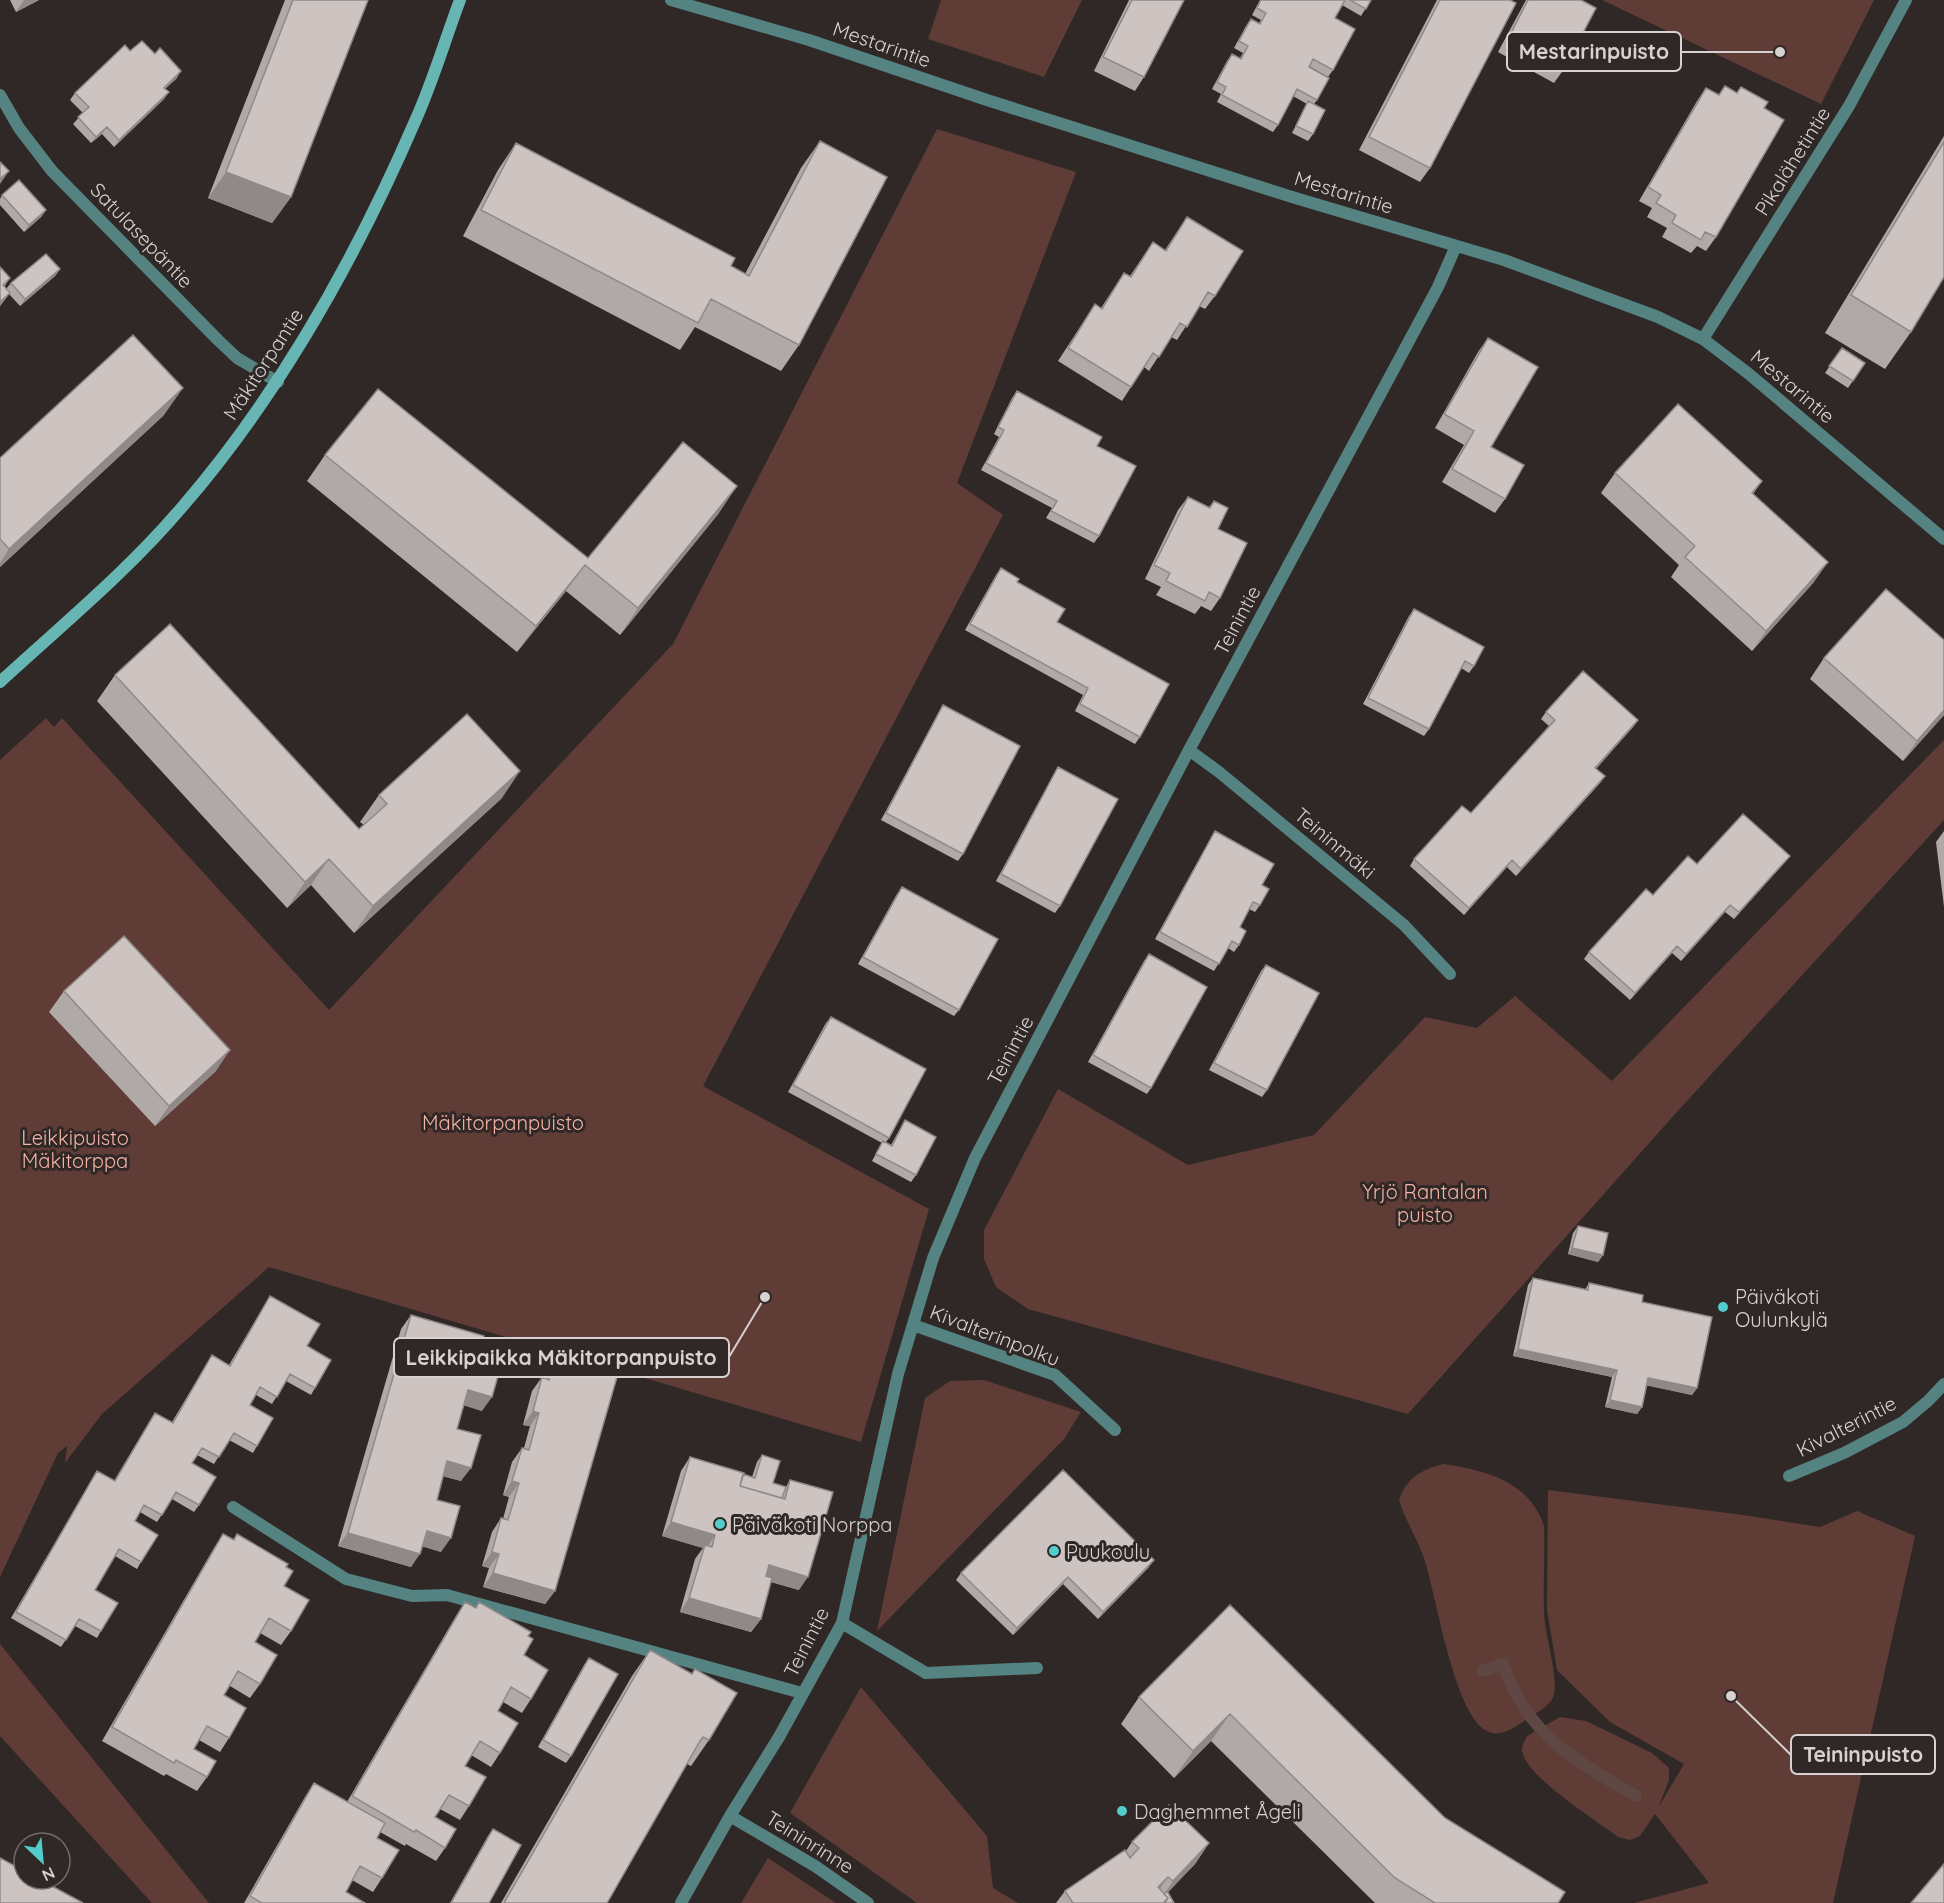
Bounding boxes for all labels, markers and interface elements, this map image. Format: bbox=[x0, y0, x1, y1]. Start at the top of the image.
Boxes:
street label: Mestarintie bbox=[830, 16, 934, 72]
callout: Mestarinpuisto bbox=[1507, 32, 1681, 71]
text: Mestarinpuisto bbox=[1519, 38, 1669, 64]
street label: Pikalähetintie bbox=[1749, 102, 1835, 220]
street label: Mestarintie bbox=[1292, 165, 1396, 219]
street label: Satulasepäntie bbox=[85, 177, 199, 293]
street label: Mäkitorpantie bbox=[218, 303, 308, 425]
street label: Mestarintie bbox=[1746, 344, 1840, 428]
street label: Teinintie bbox=[1208, 581, 1266, 659]
street label: Teininmäki bbox=[1289, 802, 1381, 884]
street label: Teinintie bbox=[981, 1011, 1039, 1089]
park label: Mäkitorpanpuisto bbox=[422, 1110, 584, 1135]
park label: Leikkipuisto Mäkitorppa bbox=[21, 1125, 129, 1173]
park label: Yrjö Rantalan puisto bbox=[1362, 1179, 1488, 1227]
place label: Päiväkoti Oulunkylä bbox=[1735, 1284, 1828, 1332]
street label: Kivalterinpolku bbox=[926, 1299, 1064, 1371]
marker: Päiväkoti Oulunkylä bbox=[1716, 1300, 1730, 1314]
callout: Leikkipaikka Mäkitorpanpuisto bbox=[394, 1338, 729, 1377]
text: Leikkipaikka Mäkitorpanpuisto bbox=[405, 1344, 717, 1370]
street label: Kivalterintie bbox=[1792, 1390, 1900, 1462]
place label: Päiväkoti Norppa bbox=[732, 1512, 892, 1537]
marker: Päiväkoti Norppa bbox=[713, 1517, 727, 1531]
place label: Puukoulu bbox=[1066, 1539, 1150, 1564]
marker: Puukoulu bbox=[1047, 1544, 1061, 1558]
street label: Teinintie bbox=[778, 1603, 834, 1681]
callout: Teininpuisto bbox=[1791, 1735, 1935, 1774]
text: Teininpuisto bbox=[1803, 1741, 1923, 1767]
place label: Daghemmet Ågeli bbox=[1134, 1799, 1301, 1824]
marker: Daghemmet Ågeli bbox=[1115, 1804, 1129, 1818]
street label: Teininrinne bbox=[761, 1805, 859, 1879]
north arrow bbox=[12, 1831, 72, 1891]
text: N bbox=[39, 1863, 58, 1886]

